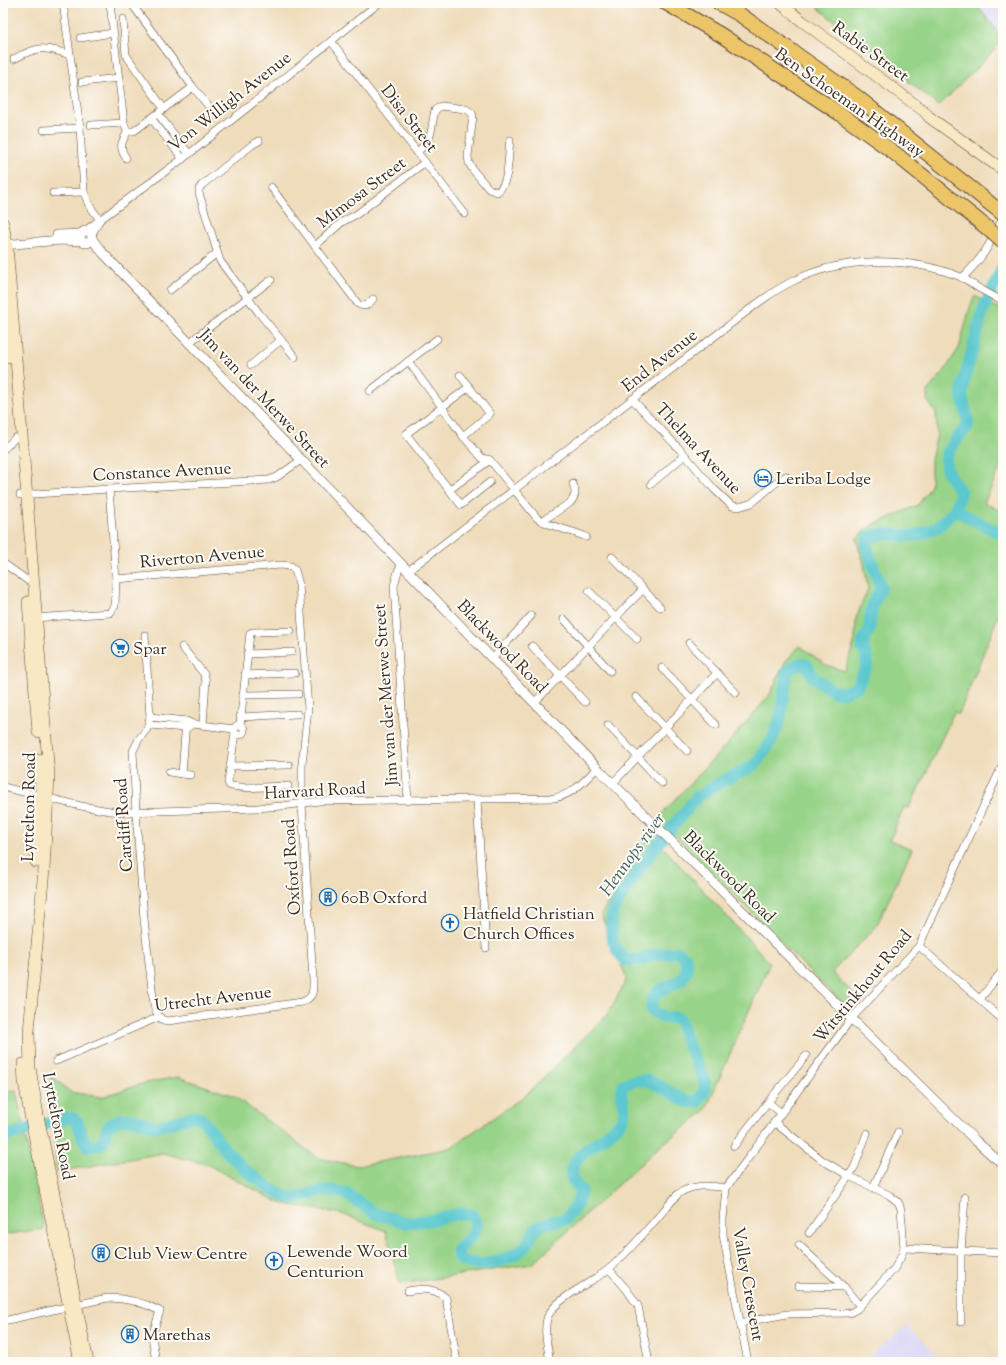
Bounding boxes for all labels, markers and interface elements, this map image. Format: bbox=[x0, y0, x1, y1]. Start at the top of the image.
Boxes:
street label: Rabie Street bbox=[827, 17, 913, 89]
street label: Ben Schoeman Highway bbox=[769, 43, 929, 165]
street label: Von Willigh Avenue bbox=[163, 47, 297, 158]
street label: Disa Street bbox=[374, 80, 443, 158]
street label: Mimosa Street bbox=[313, 152, 412, 235]
street label: Jim van der Merwe Street bbox=[192, 324, 335, 474]
street label: End Avenue bbox=[617, 324, 703, 399]
street label: Thelma Avenue bbox=[649, 399, 746, 500]
street label: Constance Avenue bbox=[92, 457, 232, 489]
hotel icon: Leriba Lodge bbox=[753, 468, 773, 488]
place label: Leriba Lodge bbox=[776, 468, 871, 492]
street label: Riverton Avenue bbox=[139, 541, 266, 575]
street label: Blackwood Road bbox=[451, 595, 553, 700]
street label: Jim van der Merwe Street bbox=[369, 603, 405, 788]
supermarket icon: Spar bbox=[110, 638, 130, 658]
place label: Spar bbox=[133, 638, 167, 662]
street label: Lyttelton Road bbox=[17, 752, 43, 862]
street label: Cardiff Road bbox=[110, 777, 140, 873]
street label: Harvard Road bbox=[264, 777, 367, 807]
water label: Hennops river bbox=[594, 808, 673, 902]
street label: Oxford Road bbox=[278, 818, 308, 916]
street label: Blackwood Road bbox=[677, 826, 780, 929]
building icon: 60B Oxford bbox=[318, 887, 338, 907]
place label: 60B Oxford bbox=[341, 887, 428, 911]
place label: Hatfield Christian Church Offices bbox=[463, 903, 595, 947]
church icon: Hatfield Christian Church Offices bbox=[440, 913, 460, 933]
street label: Witstinkhout Road bbox=[809, 925, 918, 1049]
street label: Utrecht Avenue bbox=[153, 981, 273, 1019]
street label: Lyttelton Road bbox=[35, 1070, 79, 1183]
street label: Valley Crescent bbox=[725, 1225, 769, 1343]
place label: Lewende Woord Centurion bbox=[287, 1241, 408, 1285]
building icon: Club View Centre bbox=[91, 1243, 111, 1263]
place label: Club View Centre bbox=[114, 1243, 248, 1267]
church icon: Lewende Woord Centurion bbox=[264, 1251, 284, 1271]
building icon: Marethas bbox=[120, 1324, 140, 1344]
place label: Marethas bbox=[143, 1324, 211, 1348]

